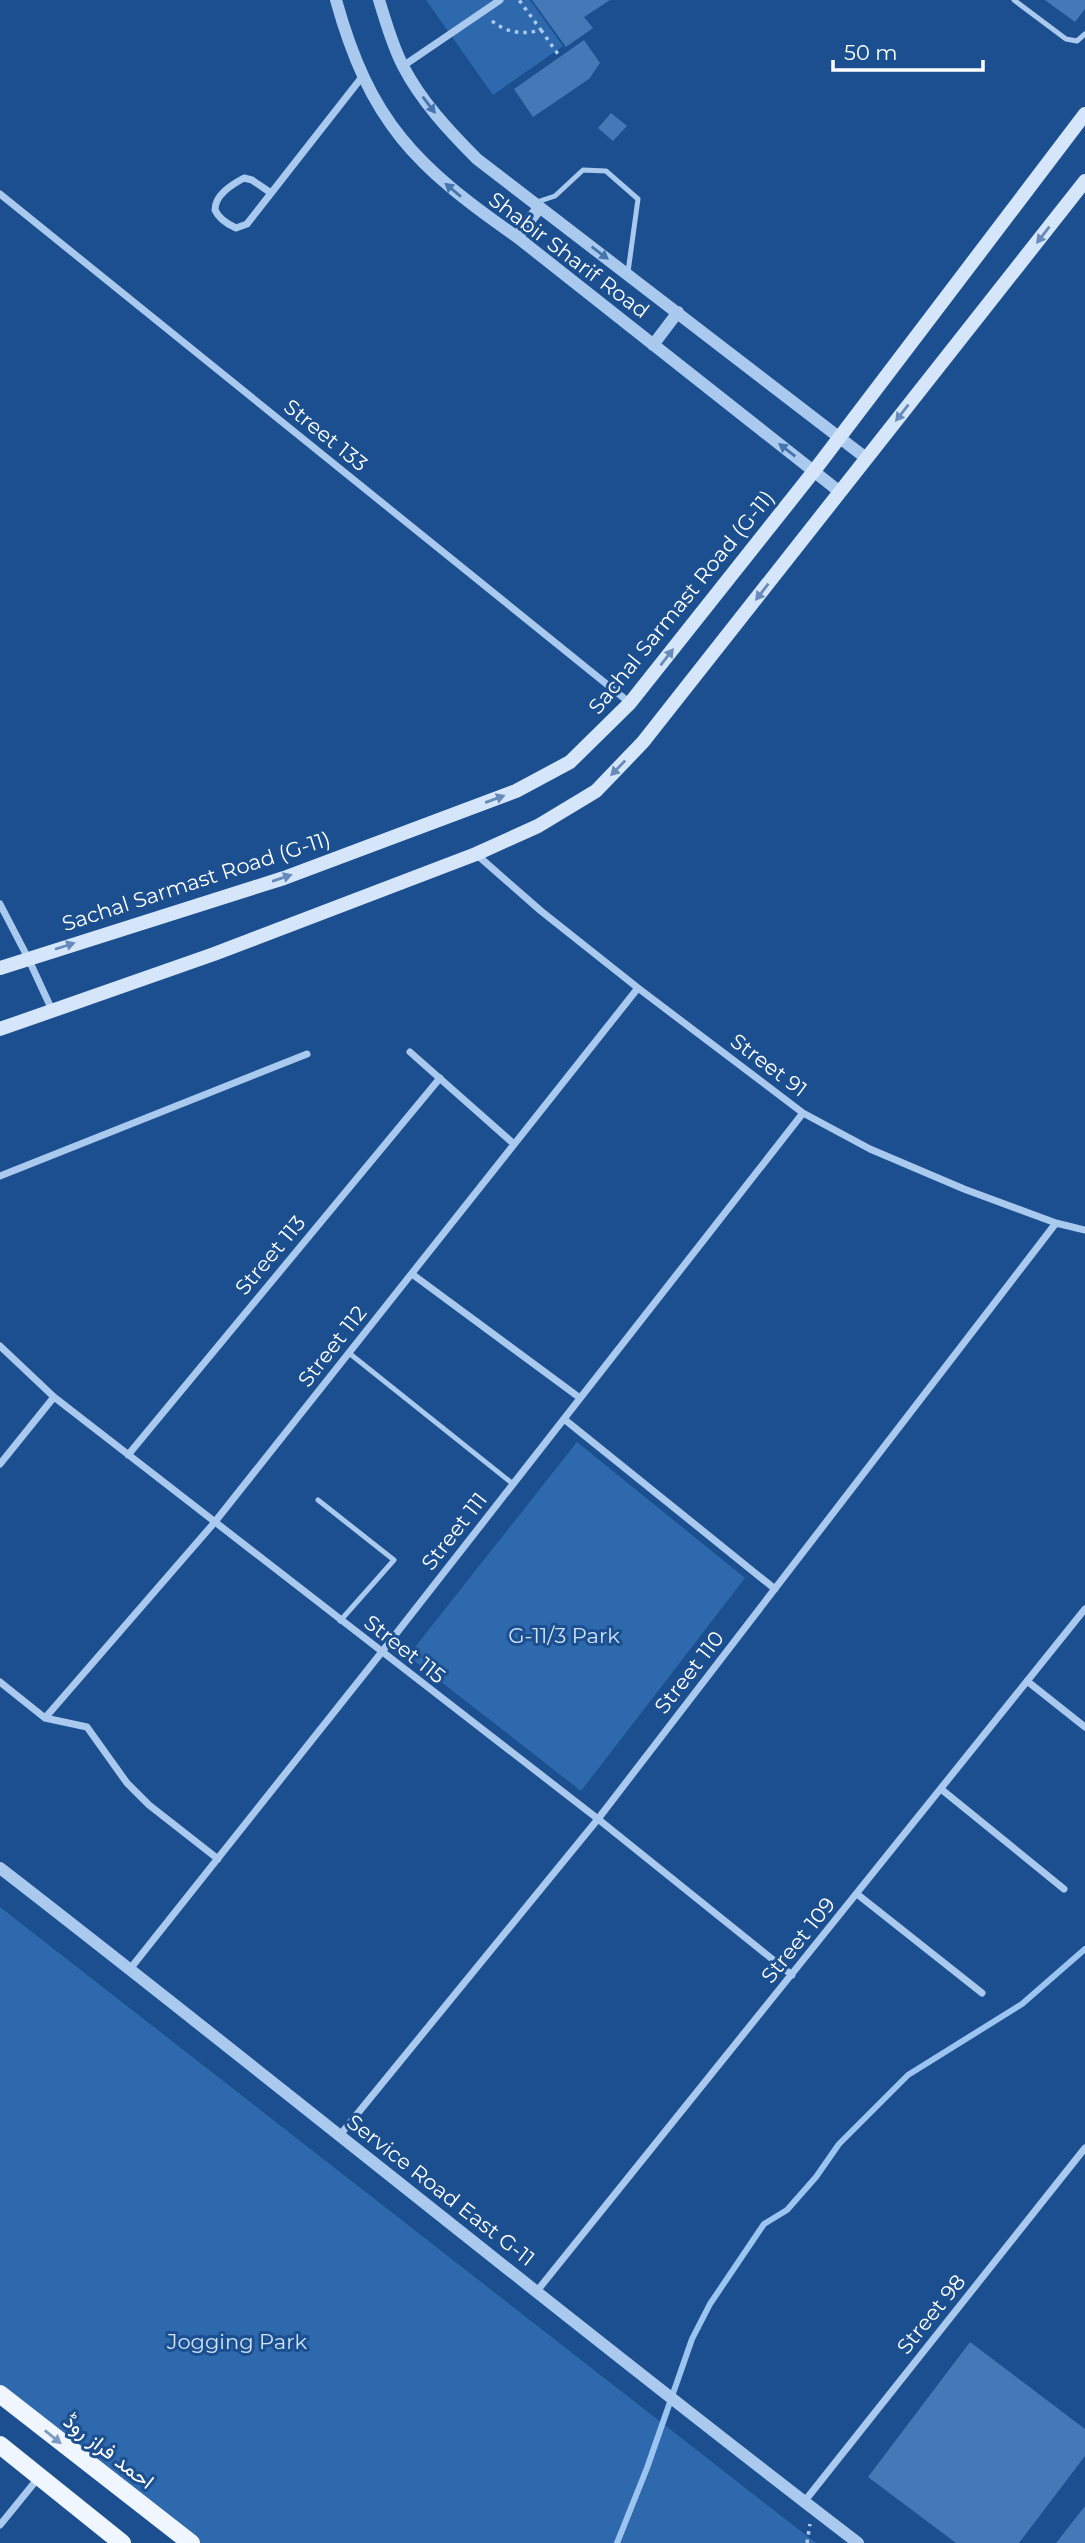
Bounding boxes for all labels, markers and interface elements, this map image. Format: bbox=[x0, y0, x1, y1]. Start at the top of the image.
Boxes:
scale bar bbox=[833, 28, 984, 72]
text: 50 m bbox=[844, 40, 898, 65]
one-way arrow bbox=[422, 96, 436, 114]
one-way arrow bbox=[444, 183, 461, 198]
street label: Shabir Sharif Road bbox=[484, 187, 654, 323]
one-way arrow bbox=[1035, 225, 1050, 243]
one-way arrow bbox=[591, 246, 610, 260]
street label: Street 133 bbox=[279, 394, 373, 476]
one-way arrow bbox=[894, 404, 909, 422]
one-way arrow bbox=[778, 443, 795, 458]
street label: Sachal Sarmast Road (G-11) bbox=[583, 485, 779, 719]
one-way arrow bbox=[754, 583, 769, 601]
one-way arrow bbox=[660, 648, 675, 666]
one-way arrow bbox=[610, 759, 626, 776]
one-way arrow bbox=[484, 793, 505, 804]
street label: Sachal Sarmast Road (G-11) bbox=[59, 826, 333, 936]
one-way arrow bbox=[271, 872, 292, 883]
one-way arrow bbox=[54, 940, 75, 951]
street label: Street 91 bbox=[726, 1028, 812, 1102]
street label: Street 113 bbox=[230, 1210, 310, 1300]
street label: Street 112 bbox=[293, 1300, 371, 1392]
street label: Street 111 bbox=[416, 1487, 492, 1575]
street label: Street 115 bbox=[359, 1610, 451, 1688]
park label: G-11/3 Park bbox=[508, 1623, 620, 1648]
street label: Street 110 bbox=[649, 1626, 729, 1718]
street label: Street 109 bbox=[756, 1892, 840, 1988]
street label: Service Road East G-11 bbox=[342, 2109, 540, 2271]
street label: Street 98 bbox=[891, 2269, 971, 2359]
park label: Jogging Park bbox=[166, 2329, 308, 2354]
street label: احمد فراز روڈ bbox=[58, 2408, 159, 2495]
one-way arrow bbox=[44, 2429, 62, 2444]

